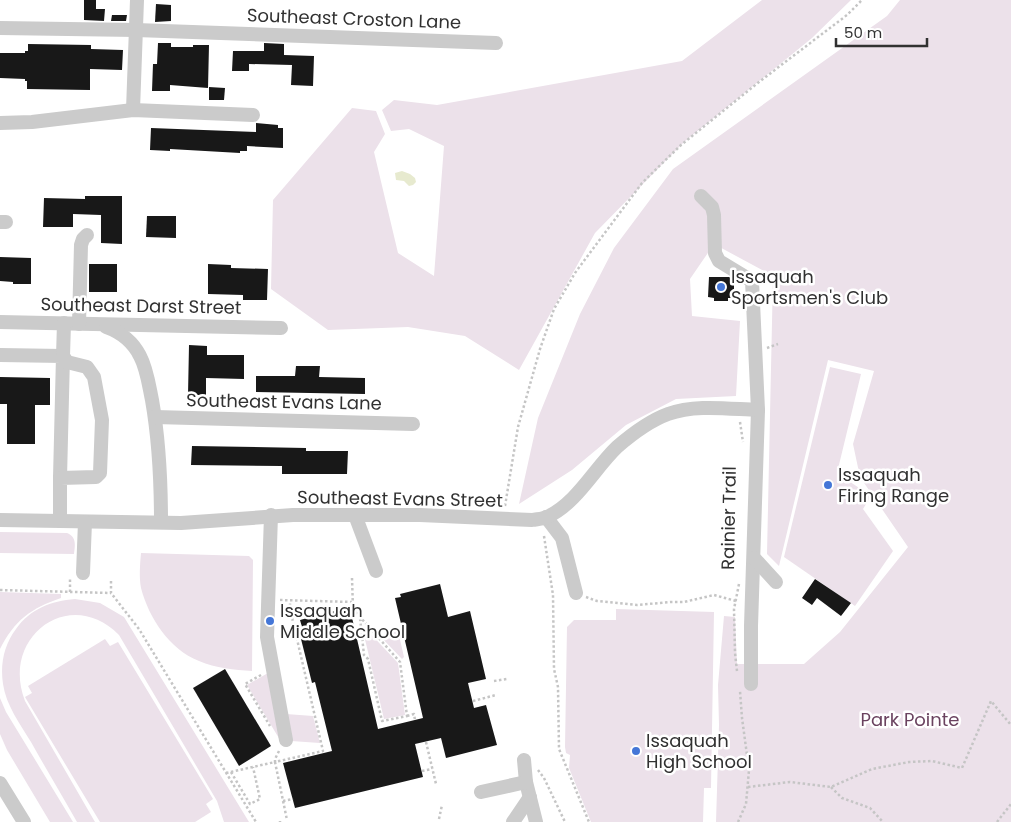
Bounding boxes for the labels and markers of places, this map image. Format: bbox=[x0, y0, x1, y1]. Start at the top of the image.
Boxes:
place label: Issaquah Sportsmen's Club bbox=[731, 264, 888, 310]
marker: Issaquah Sportsmen's Club bbox=[715, 281, 727, 293]
place label: Issaquah Firing Range bbox=[838, 462, 949, 508]
marker: Issaquah Firing Range bbox=[822, 479, 834, 491]
place label: Issaquah Middle School bbox=[280, 598, 405, 644]
marker: Issaquah Middle School bbox=[264, 615, 276, 627]
place label: Issaquah High School bbox=[646, 728, 752, 774]
marker: Issaquah High School bbox=[630, 745, 642, 757]

